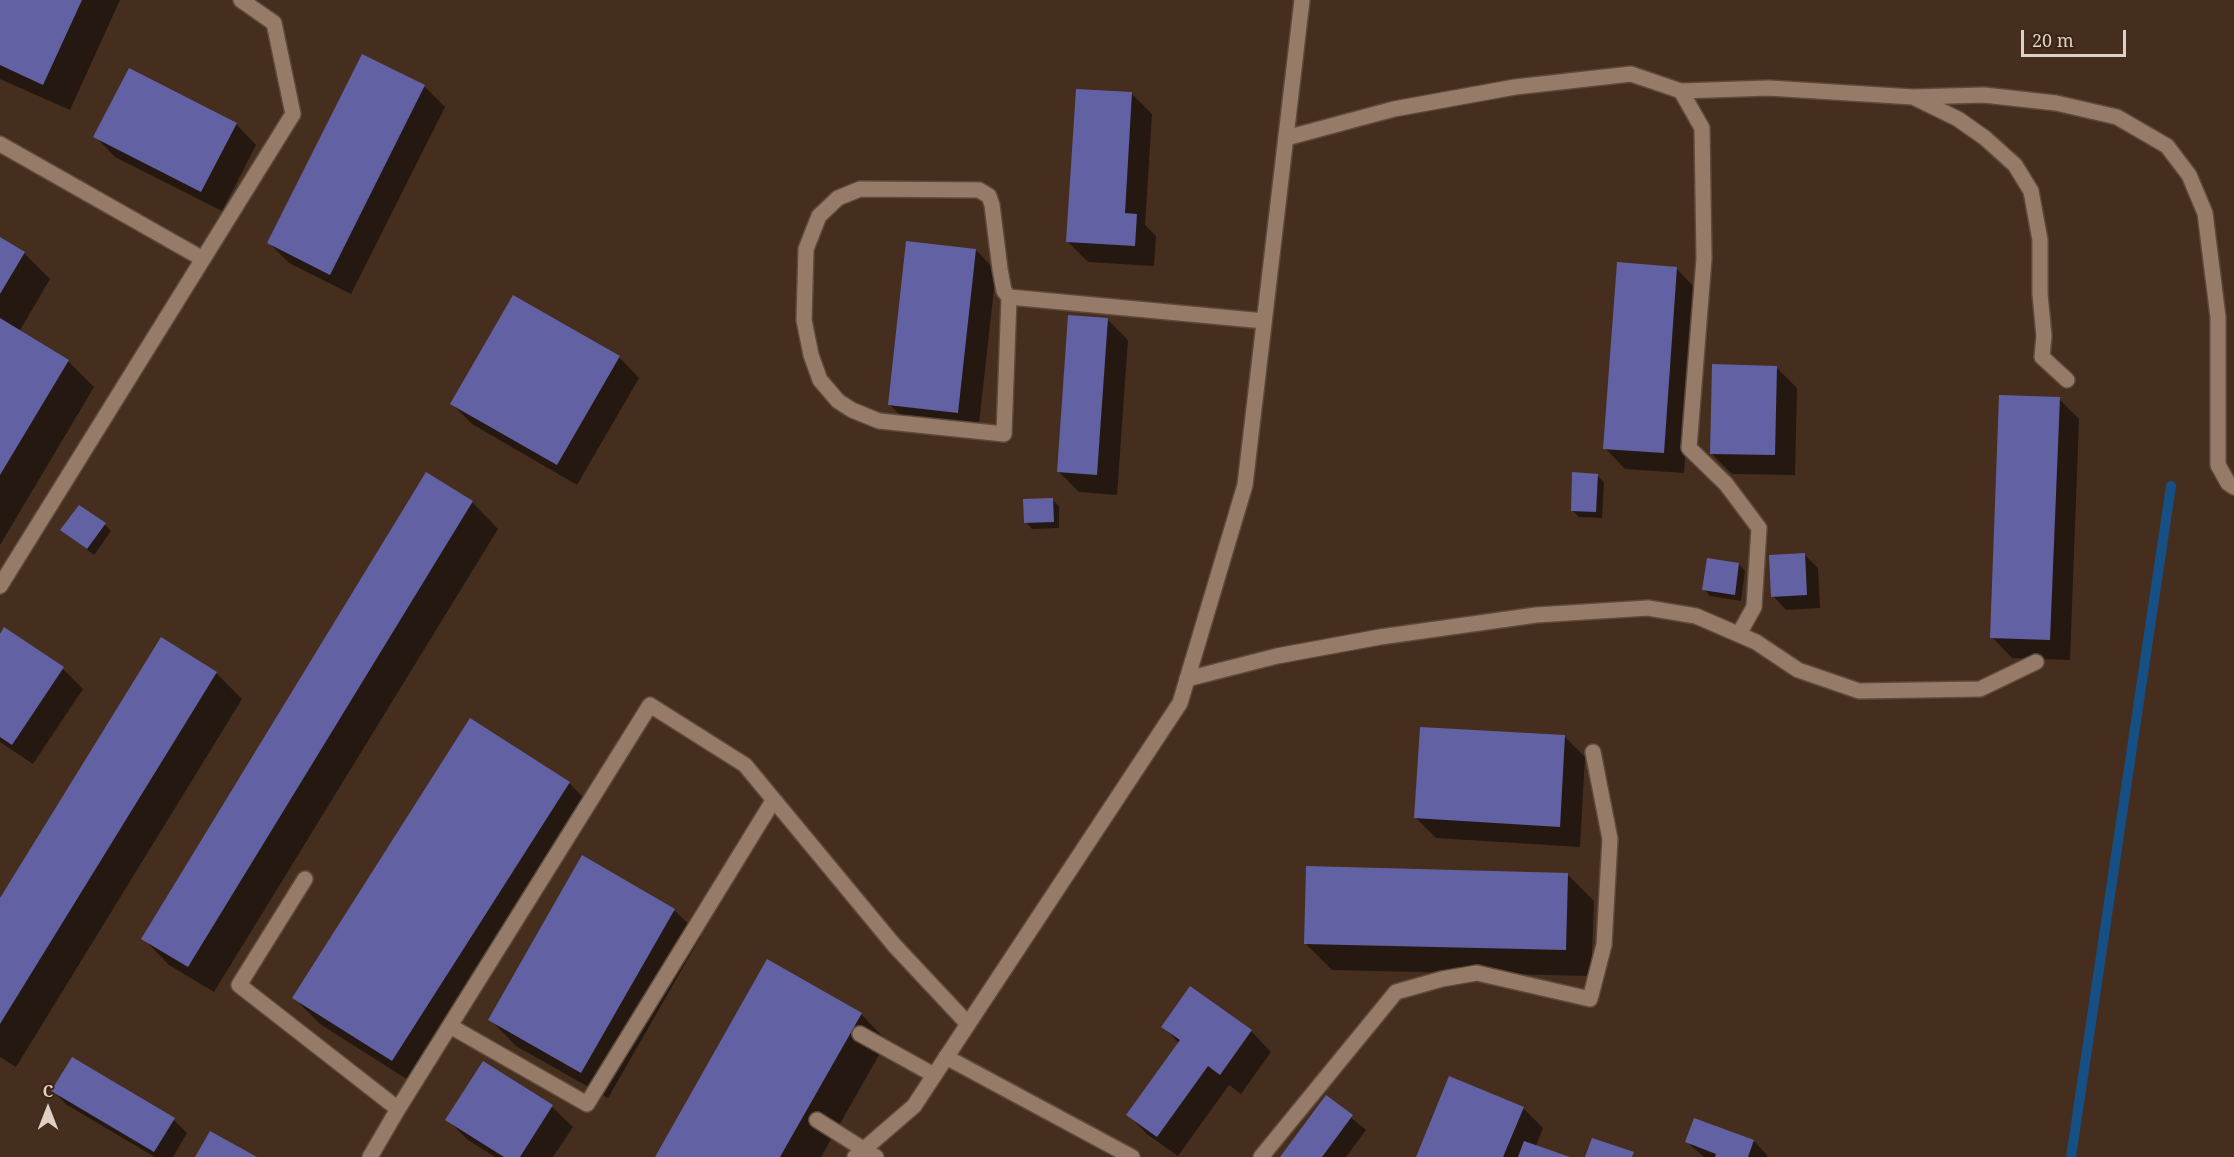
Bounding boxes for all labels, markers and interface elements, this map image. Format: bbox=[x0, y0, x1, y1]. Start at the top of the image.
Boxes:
scale bar bbox=[2024, 18, 2129, 56]
text: 20 m bbox=[2032, 28, 2074, 52]
north arrow bbox=[18, 1079, 78, 1139]
text: С bbox=[43, 1080, 53, 1102]

